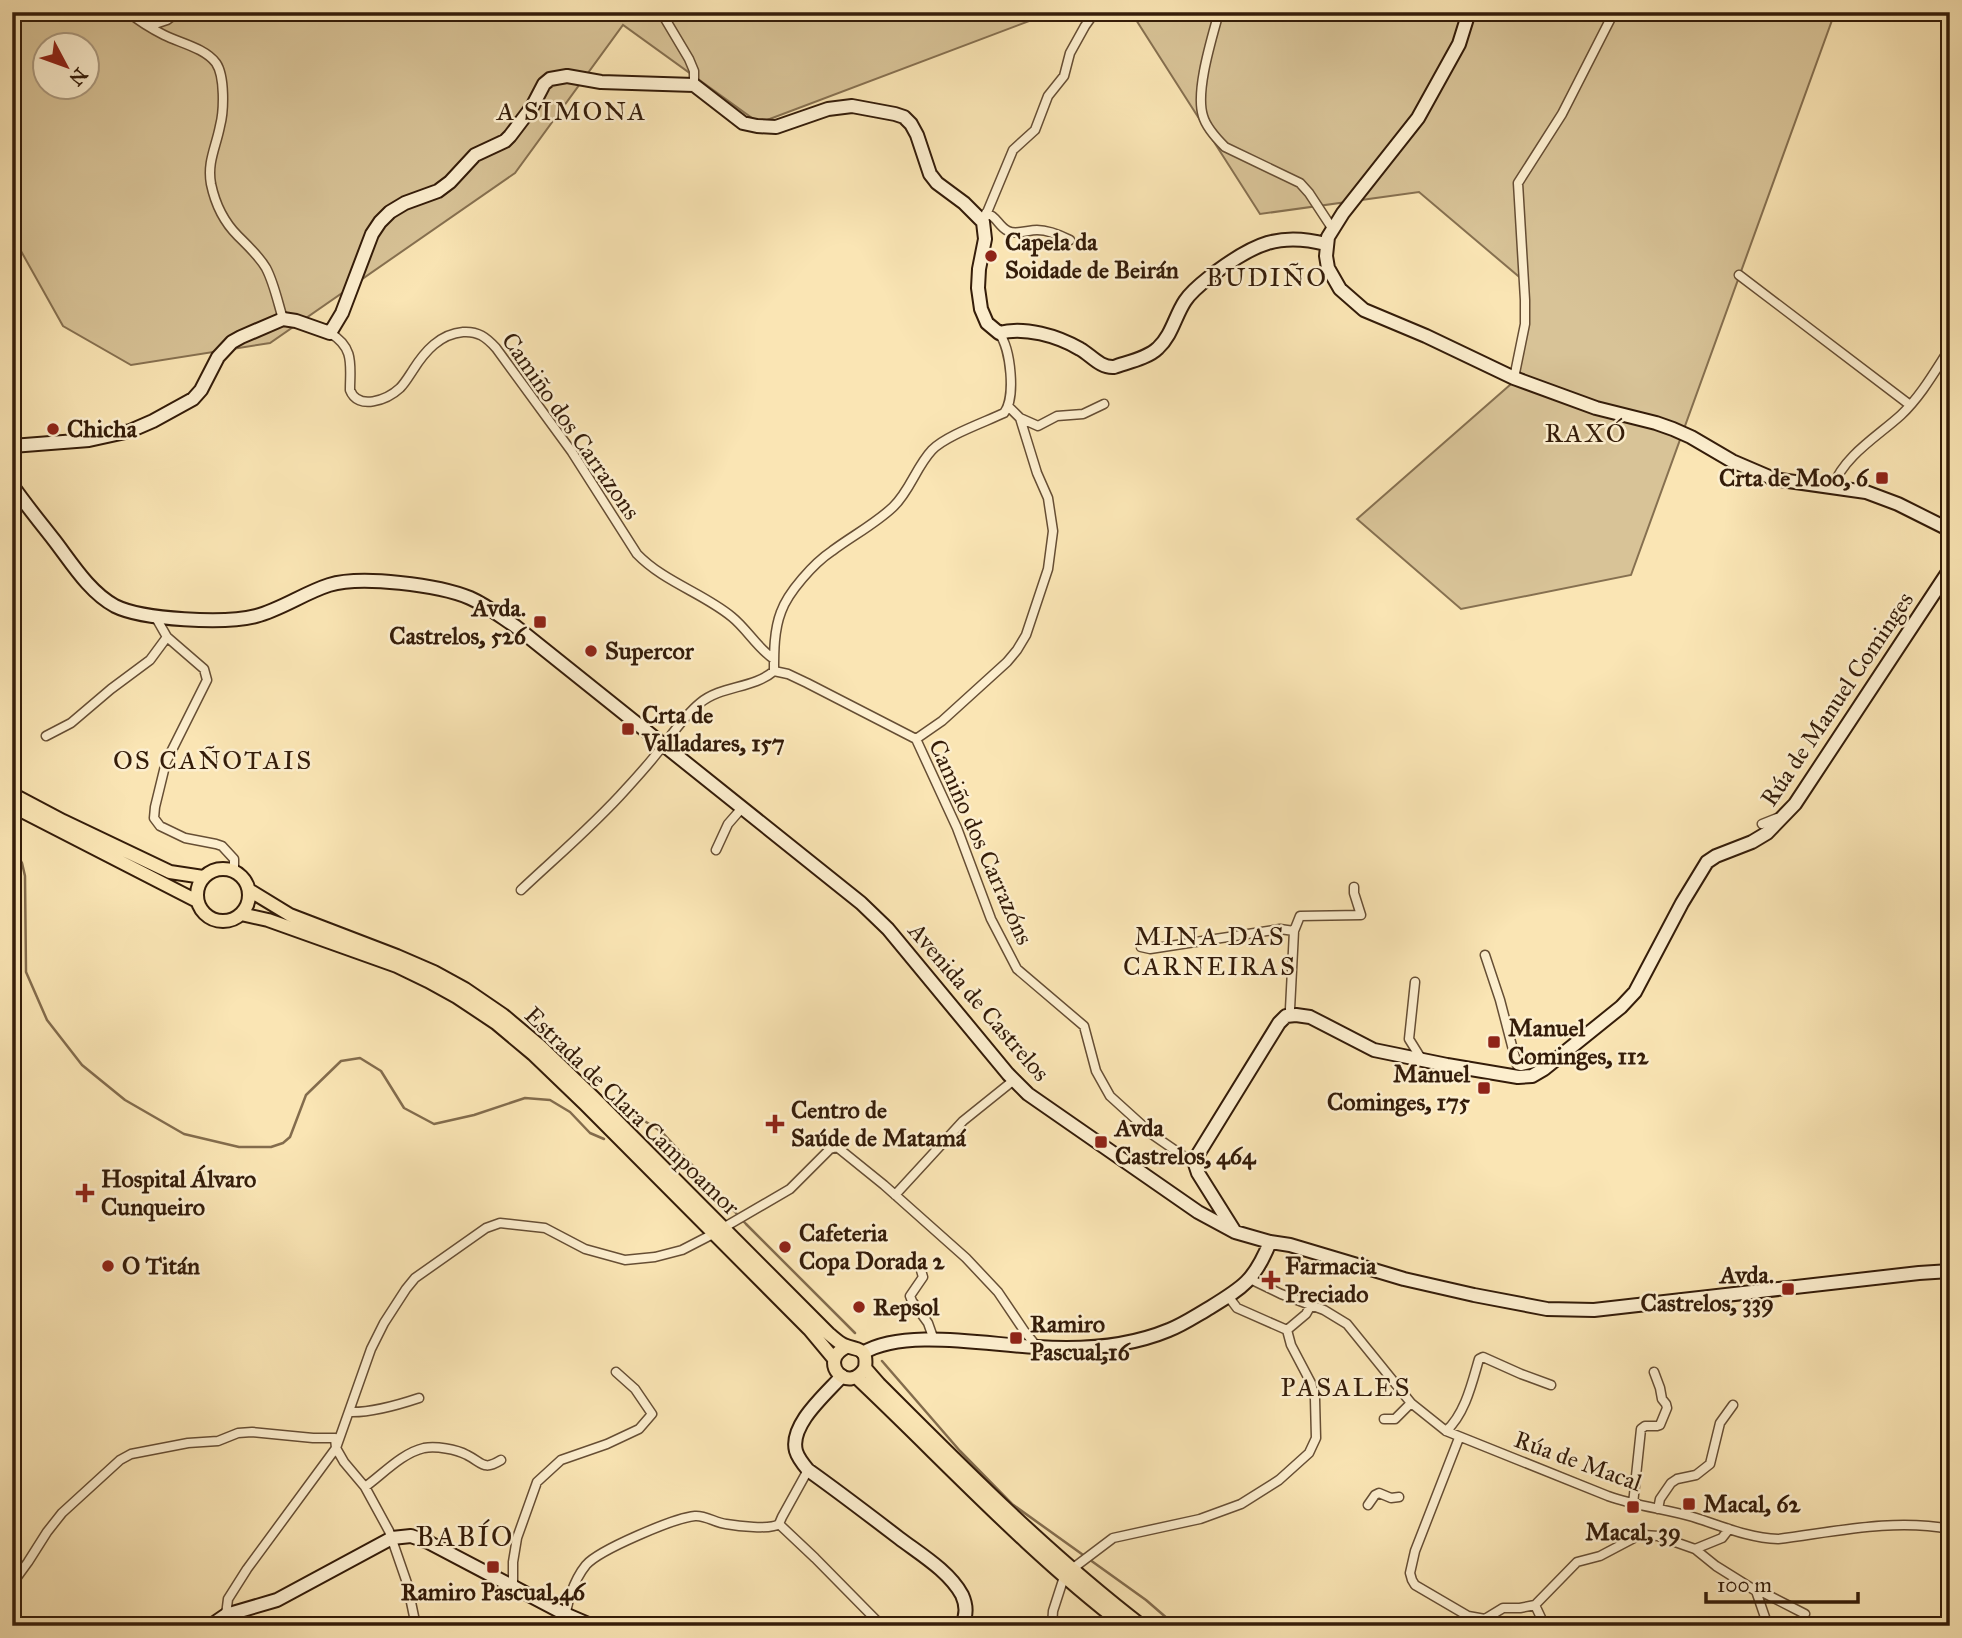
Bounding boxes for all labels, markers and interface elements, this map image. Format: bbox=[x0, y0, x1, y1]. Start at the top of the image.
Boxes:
north arrow bbox=[32, 32, 102, 102]
text: N bbox=[64, 63, 92, 90]
district label: A SIMONA bbox=[496, 95, 647, 127]
place label: Capela da Soidade de Beirán bbox=[1005, 227, 1179, 285]
marker: Capela da Soidade de Beirán bbox=[983, 248, 999, 264]
district label: BUDIÑO bbox=[1206, 261, 1328, 293]
street label: Camiño dos Carrazons bbox=[495, 327, 647, 525]
place label: Chicha bbox=[67, 414, 138, 444]
district label: RAXÓ bbox=[1544, 417, 1628, 449]
marker: Chicha bbox=[45, 421, 61, 437]
place label: Crta de Moo, 6 bbox=[1719, 463, 1870, 493]
marker: Crta de Moo, 6 bbox=[1874, 470, 1890, 486]
street label: Rúa de Manuel Cominges bbox=[1754, 586, 1920, 812]
place label: Avda. Castrelos, 526 bbox=[389, 593, 528, 651]
marker: Avda. Castrelos, 526 bbox=[532, 614, 548, 630]
place label: Supercor bbox=[605, 636, 695, 666]
marker: Supercor bbox=[583, 643, 599, 659]
place label: Crta de Valladares, 157 bbox=[641, 700, 785, 758]
marker: Crta de Valladares, 157 bbox=[620, 721, 636, 737]
street label: Camiño dos Carrazóns bbox=[922, 735, 1040, 949]
district label: OS CAÑOTAIS bbox=[113, 744, 313, 776]
street label: Avenida de Castrelos bbox=[901, 916, 1056, 1087]
district label: MINA DAS CARNEIRAS bbox=[1123, 920, 1297, 982]
street label: Estrada de Clara Campoamor bbox=[518, 1000, 746, 1222]
place label: Manuel Cominges, 112 bbox=[1508, 1013, 1650, 1071]
marker: Manuel Cominges, 112 bbox=[1486, 1034, 1502, 1050]
place label: Manuel Cominges, 175 bbox=[1327, 1059, 1471, 1117]
marker: Manuel Cominges, 175 bbox=[1476, 1080, 1492, 1096]
place label: Centro de Saúde de Matamá bbox=[791, 1095, 967, 1153]
place label: Avda Castrelos, 464 bbox=[1113, 1113, 1257, 1171]
marker: Centro de Saúde de Matamá bbox=[765, 1114, 785, 1134]
marker: Avda Castrelos, 464 bbox=[1093, 1134, 1109, 1150]
place label: Hospital Álvaro Cunqueiro bbox=[101, 1164, 256, 1222]
marker: Hospital Álvaro Cunqueiro bbox=[75, 1183, 95, 1203]
place label: Cafeteria Copa Dorada 2 bbox=[799, 1218, 946, 1276]
marker: Cafeteria Copa Dorada 2 bbox=[777, 1239, 793, 1255]
place label: O Titán bbox=[122, 1251, 200, 1281]
place label: Farmacia Preciado bbox=[1285, 1251, 1377, 1309]
marker: O Titán bbox=[100, 1258, 116, 1274]
place label: Avda. Castrelos, 339 bbox=[1641, 1260, 1774, 1318]
marker: Farmacia Preciado bbox=[1263, 1272, 1279, 1288]
marker: Avda. Castrelos, 339 bbox=[1780, 1281, 1796, 1297]
place label: Repsol bbox=[873, 1292, 940, 1322]
marker: Repsol bbox=[851, 1299, 867, 1315]
place label: Ramiro Pascual,16 bbox=[1030, 1309, 1131, 1367]
marker: Ramiro Pascual,16 bbox=[1008, 1330, 1024, 1346]
district label: PASALES bbox=[1281, 1371, 1411, 1403]
street label: Rúa de Macal bbox=[1510, 1424, 1646, 1498]
place label: Macal, 62 bbox=[1703, 1489, 1801, 1519]
marker: Macal, 62 bbox=[1681, 1496, 1697, 1512]
marker: Macal, 39 bbox=[1625, 1499, 1641, 1515]
place label: Macal, 39 bbox=[1585, 1517, 1681, 1547]
district label: BABÍO bbox=[416, 1519, 514, 1554]
marker: Ramiro Pascual,46 bbox=[485, 1559, 501, 1575]
scale bar bbox=[1706, 1561, 1859, 1605]
text: 100 m bbox=[1717, 1572, 1772, 1598]
place label: Ramiro Pascual,46 bbox=[401, 1577, 587, 1607]

